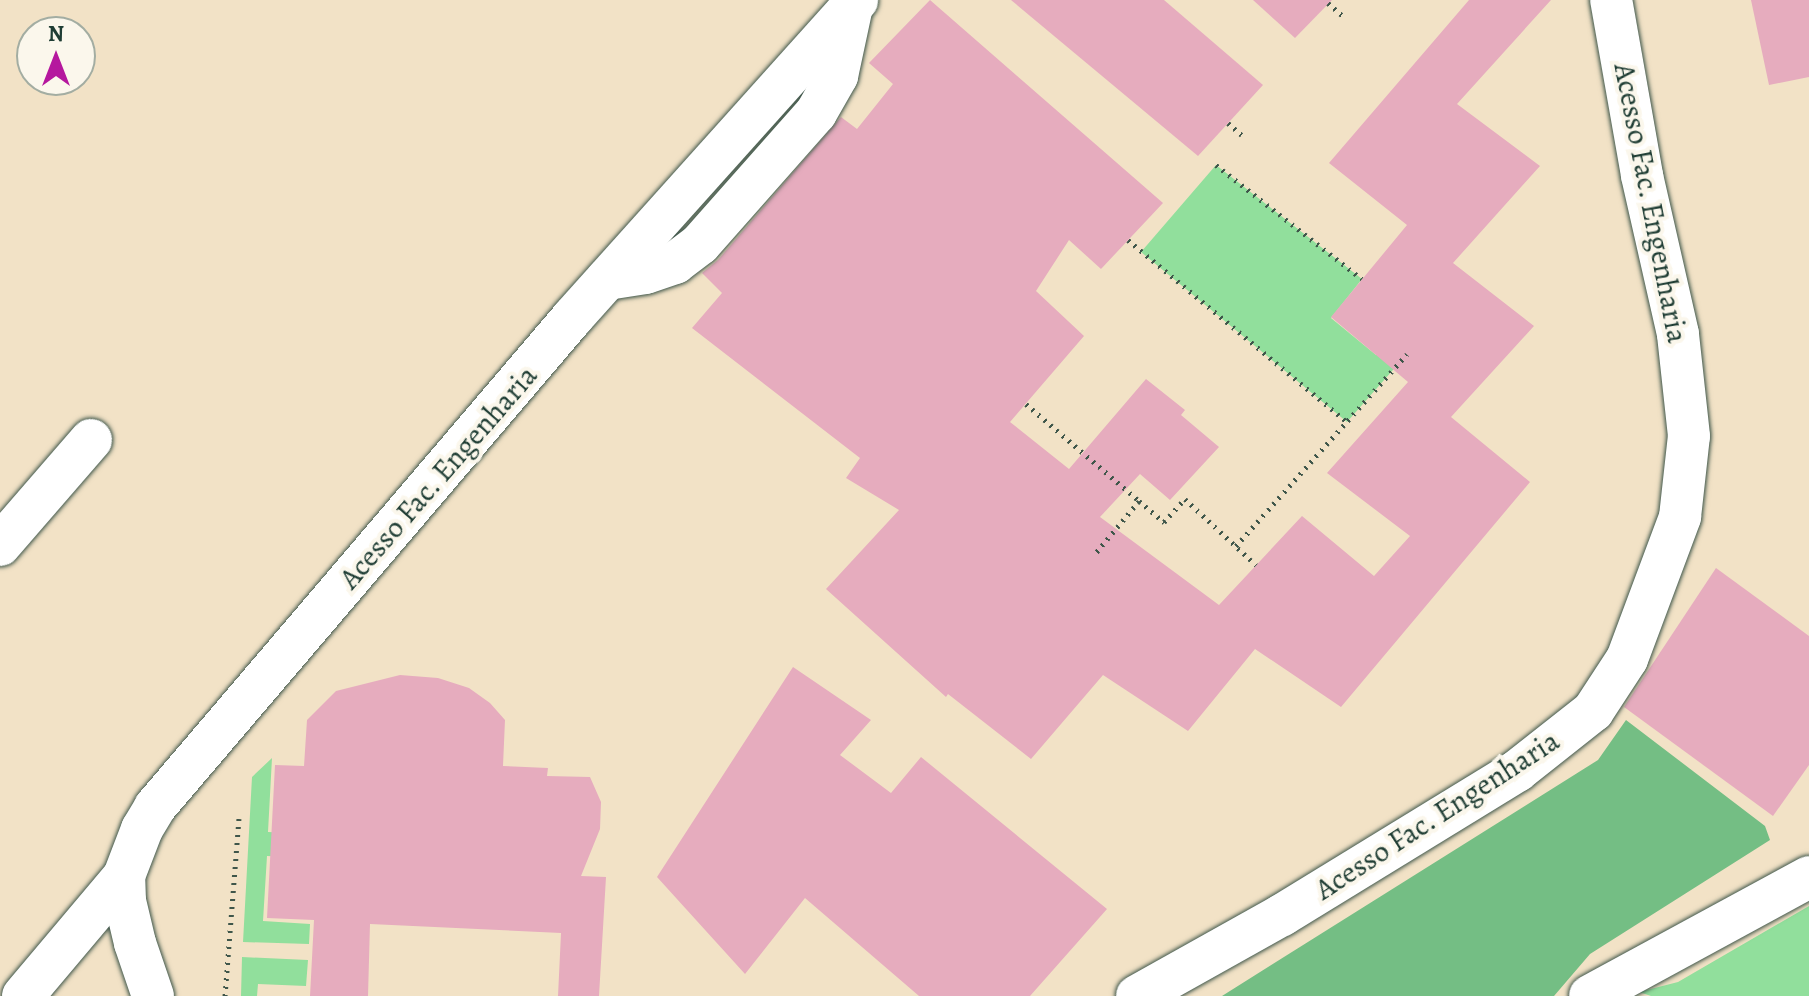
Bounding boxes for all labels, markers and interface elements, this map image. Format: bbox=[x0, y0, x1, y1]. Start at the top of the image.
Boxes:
north arrow bbox=[16, 16, 96, 96]
text: N bbox=[48, 19, 64, 49]
street label: Acesso Fac. Engenharia bbox=[1606, 60, 1696, 346]
street label: Acesso Fac. Engenharia bbox=[331, 358, 545, 596]
street label: Acesso Fac. Engenharia bbox=[1308, 722, 1566, 908]

